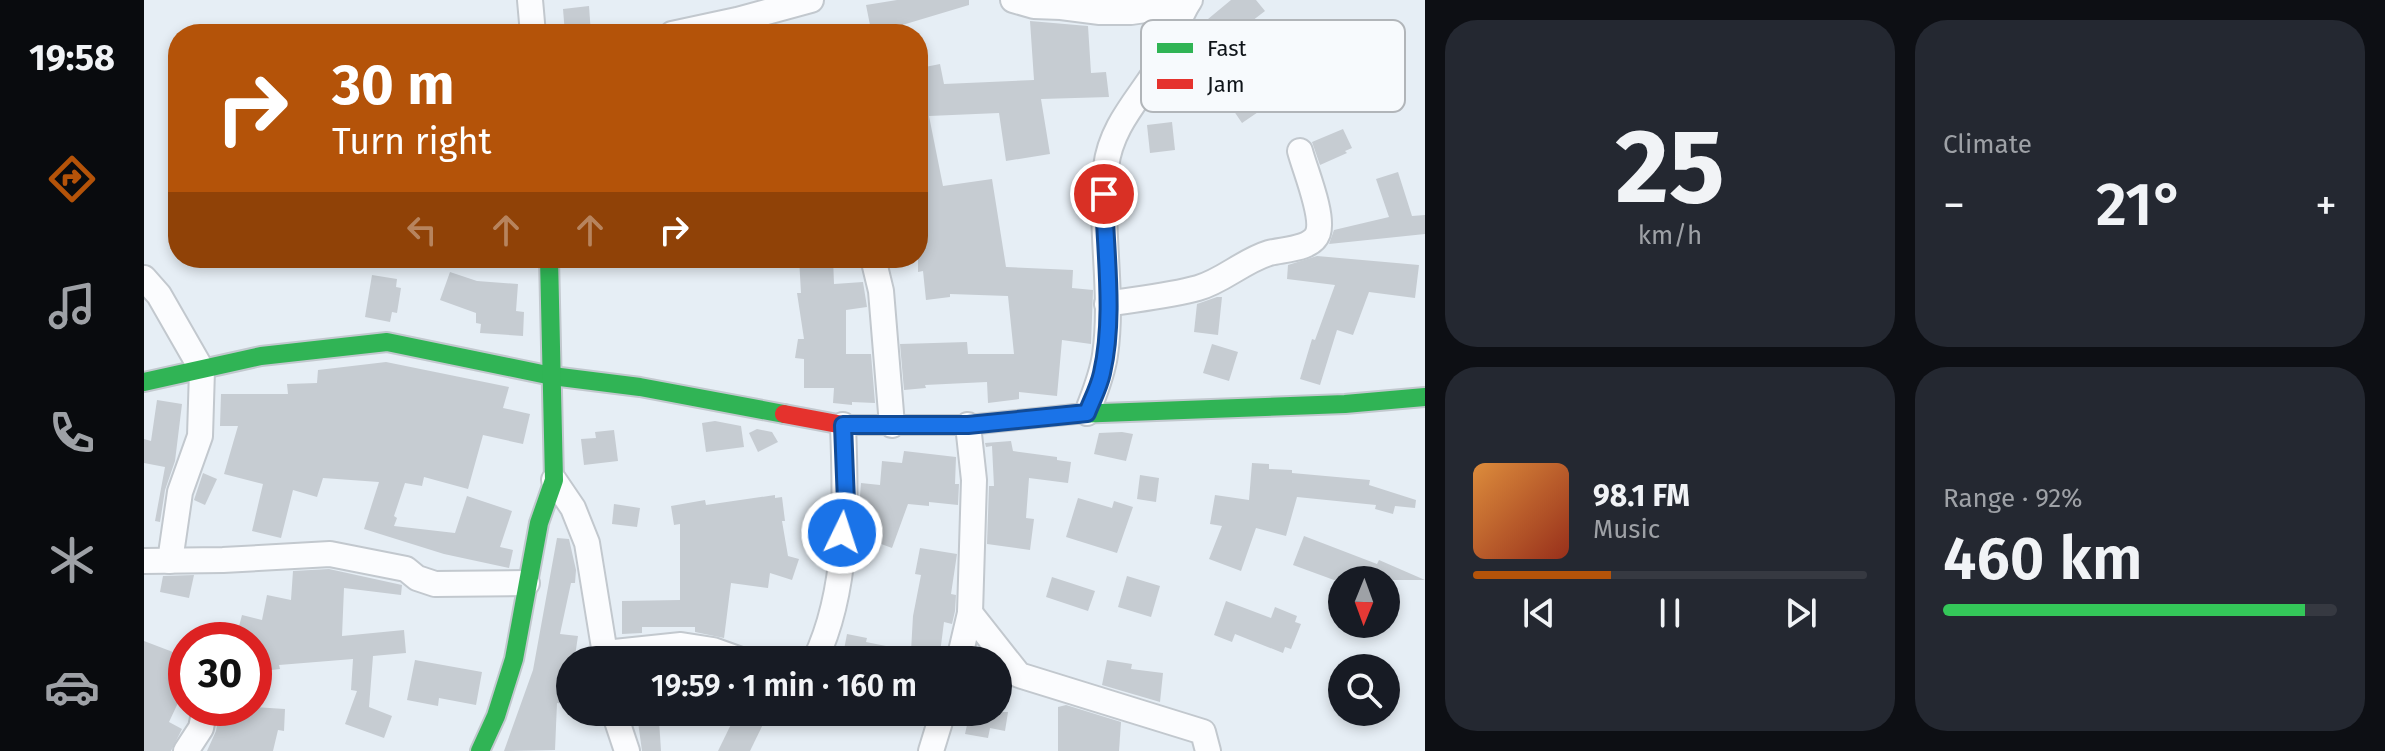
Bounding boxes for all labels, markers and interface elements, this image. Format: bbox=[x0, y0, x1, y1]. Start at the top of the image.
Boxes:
legend bbox=[1141, 20, 1405, 112]
text: Fast bbox=[1207, 35, 1247, 62]
text: 19:58 bbox=[29, 36, 115, 80]
text: 30 m bbox=[332, 52, 454, 119]
icon: right bbox=[200, 56, 304, 160]
text: Jam bbox=[1207, 71, 1245, 98]
text: 25 bbox=[1615, 105, 1725, 230]
text: Turn right bbox=[332, 120, 492, 164]
text: Climate bbox=[1943, 129, 2032, 160]
icon: directions bbox=[44, 151, 100, 207]
pin bbox=[1070, 160, 1138, 228]
text: 21° bbox=[2096, 169, 2184, 241]
icon: arrive bbox=[1082, 172, 1126, 216]
text: − bbox=[1943, 179, 1965, 232]
text: + bbox=[2315, 179, 2337, 232]
icon: left bbox=[400, 208, 444, 252]
icon: ahead bbox=[484, 208, 528, 252]
icon: ahead bbox=[568, 208, 612, 252]
icon: right bbox=[652, 208, 696, 252]
text: km/h bbox=[1638, 220, 1702, 251]
icon: music bbox=[44, 278, 100, 334]
icon: phone bbox=[44, 405, 100, 461]
text: 98.1 FM bbox=[1593, 478, 1690, 514]
text: Range · 92% bbox=[1943, 483, 2083, 514]
position arrow bbox=[800, 491, 884, 575]
text: Music bbox=[1593, 514, 1660, 545]
text: 460 km bbox=[1943, 523, 2143, 595]
icon: climate bbox=[44, 532, 100, 588]
north arrow bbox=[1328, 566, 1400, 638]
map controls bbox=[1328, 566, 1400, 726]
icon: previous bbox=[1517, 591, 1561, 635]
icon: pause bbox=[1648, 591, 1692, 635]
icon: next bbox=[1779, 591, 1823, 635]
speed limit sign: 30 bbox=[168, 622, 272, 726]
button: search bbox=[1328, 654, 1400, 726]
icon: car bbox=[44, 659, 100, 715]
text: 19:59 · 1 min · 160 m bbox=[651, 668, 917, 704]

